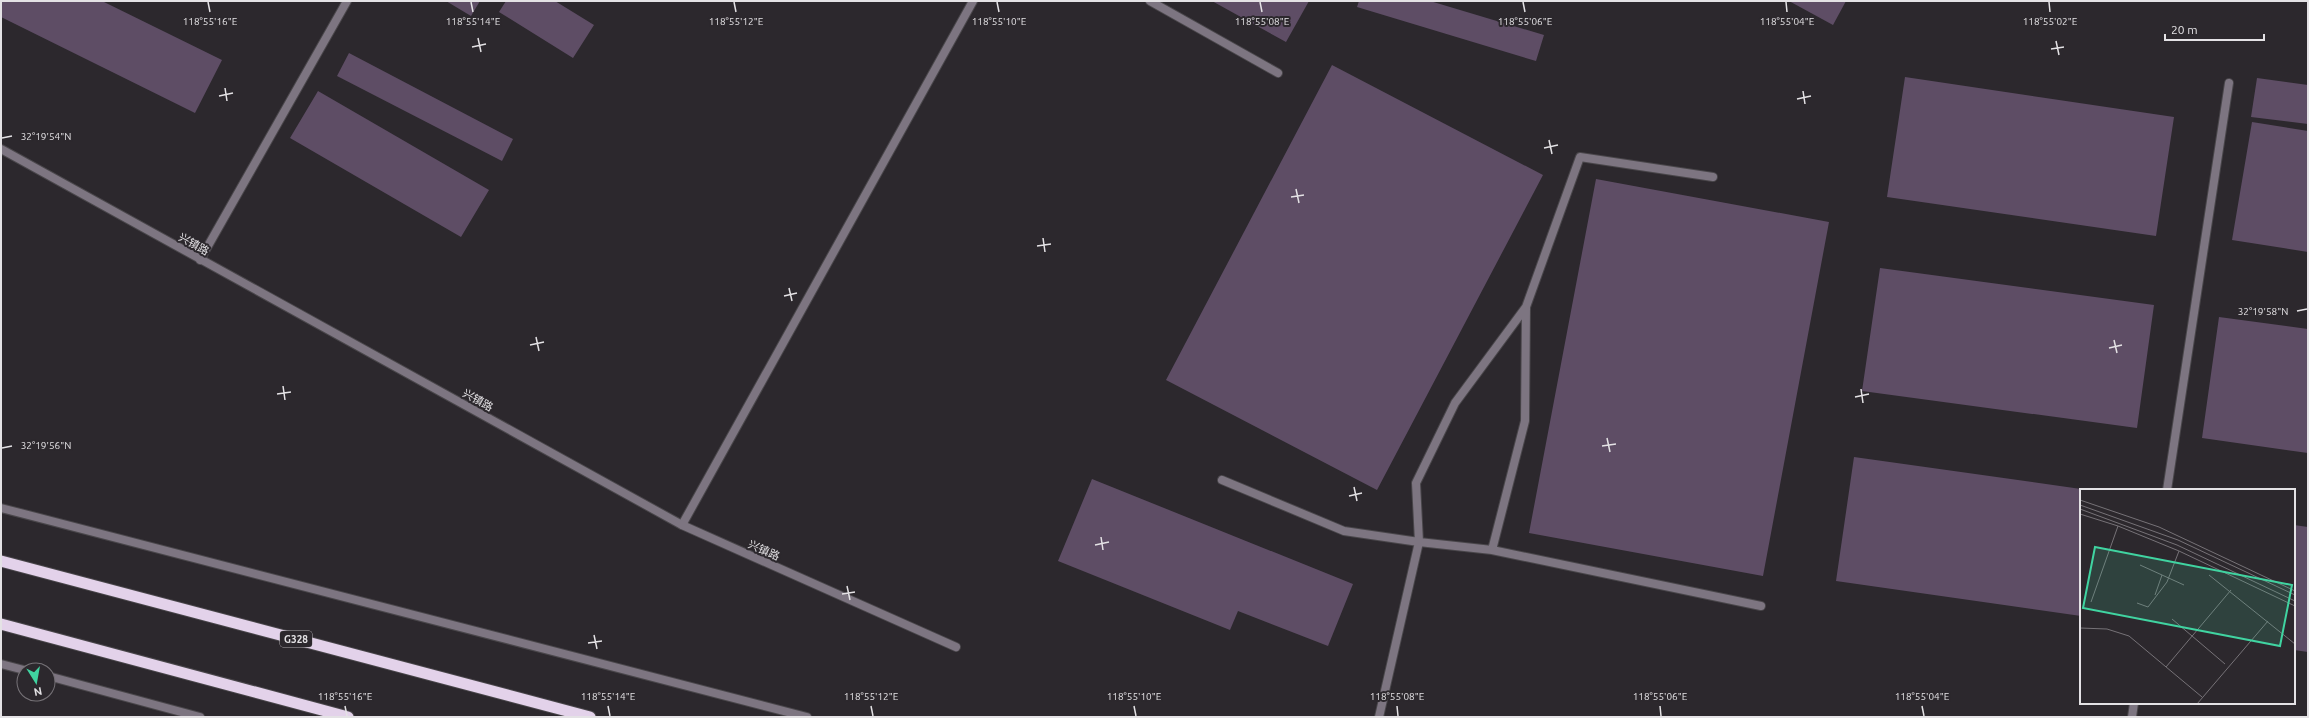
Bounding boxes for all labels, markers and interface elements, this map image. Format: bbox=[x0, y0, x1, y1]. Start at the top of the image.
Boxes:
text: 118°55'16"E bbox=[183, 16, 238, 27]
text: 118°55'14"E bbox=[446, 16, 501, 27]
text: 118°55'12"E bbox=[709, 16, 764, 27]
text: 118°55'10"E bbox=[972, 16, 1027, 27]
text: 118°55'08"E bbox=[1235, 16, 1290, 27]
text: 118°55'06"E bbox=[1498, 16, 1553, 27]
text: 118°55'04"E bbox=[1760, 16, 1815, 27]
text: 118°55'02"E bbox=[2023, 16, 2078, 27]
scale bar bbox=[2165, 16, 2264, 42]
text: 20 m bbox=[2171, 23, 2198, 36]
text: 32°19'54"N bbox=[21, 131, 71, 142]
street label: 兴镇路 bbox=[177, 231, 211, 257]
text: 32°19'58"N bbox=[2238, 306, 2288, 317]
street label: 兴镇路 bbox=[461, 387, 495, 413]
text: 32°19'56"N bbox=[21, 440, 71, 451]
inset map bbox=[2080, 489, 2295, 704]
street label: 兴镇路 bbox=[746, 538, 782, 562]
road number: G328 bbox=[280, 631, 312, 647]
north arrow bbox=[16, 662, 56, 702]
text: N bbox=[33, 685, 43, 698]
text: 118°55'16"E bbox=[318, 691, 373, 702]
text: 118°55'14"E bbox=[581, 691, 636, 702]
text: 118°55'12"E bbox=[844, 691, 899, 702]
text: 118°55'10"E bbox=[1107, 691, 1162, 702]
text: 118°55'08"E bbox=[1370, 691, 1425, 702]
text: 118°55'06"E bbox=[1633, 691, 1688, 702]
text: 118°55'04"E bbox=[1895, 691, 1950, 702]

